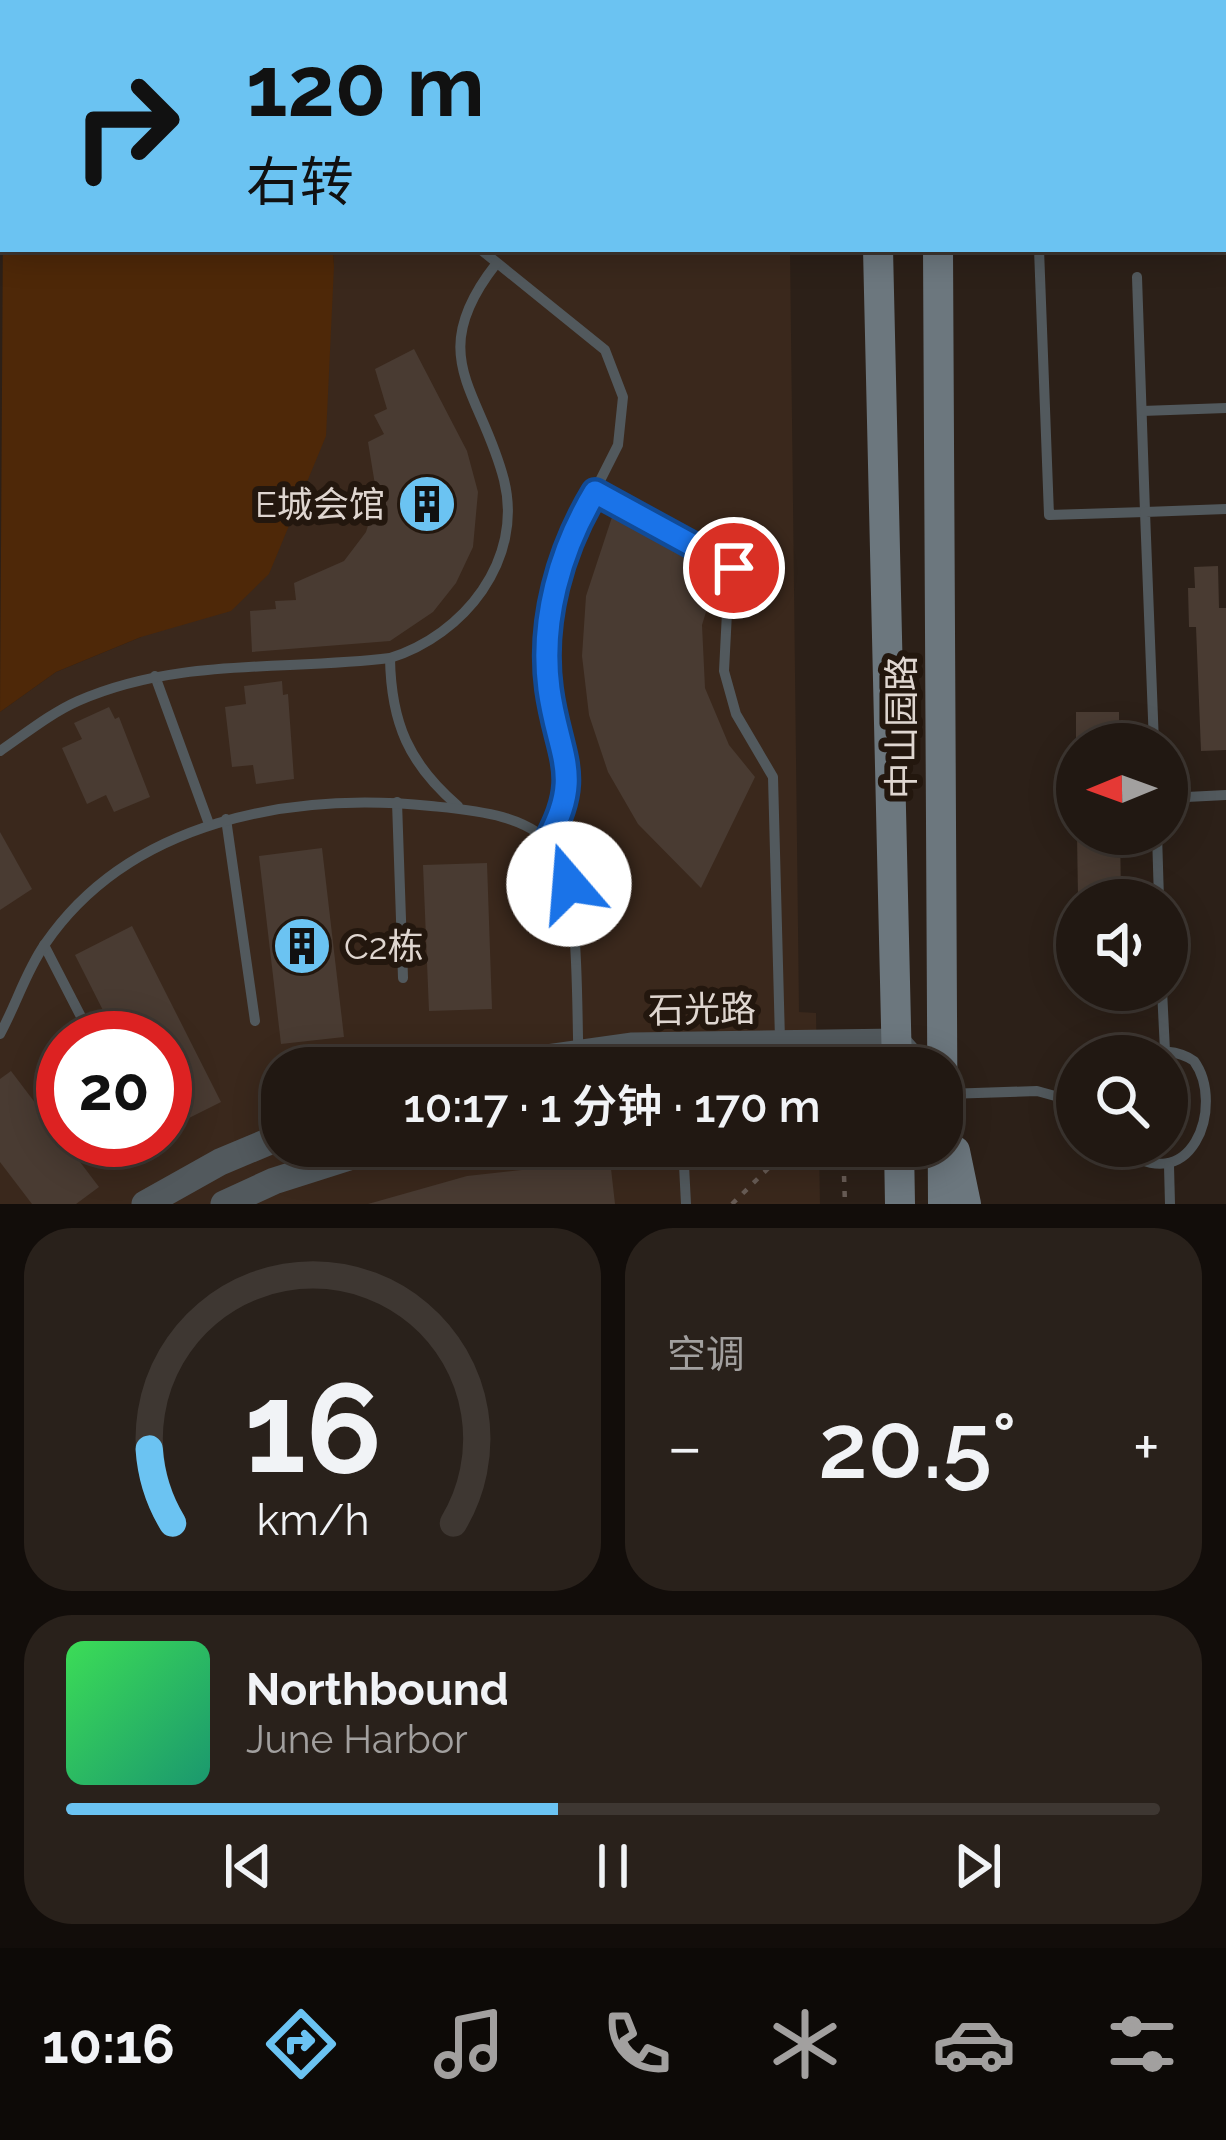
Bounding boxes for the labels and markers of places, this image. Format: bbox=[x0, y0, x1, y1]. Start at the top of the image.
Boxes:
building icon: E城会馆 bbox=[396, 473, 458, 535]
place label: E城会馆 bbox=[255, 483, 385, 525]
pin bbox=[683, 517, 785, 619]
building icon: C2栋 bbox=[271, 915, 333, 977]
place label: C2栋 bbox=[344, 925, 423, 967]

